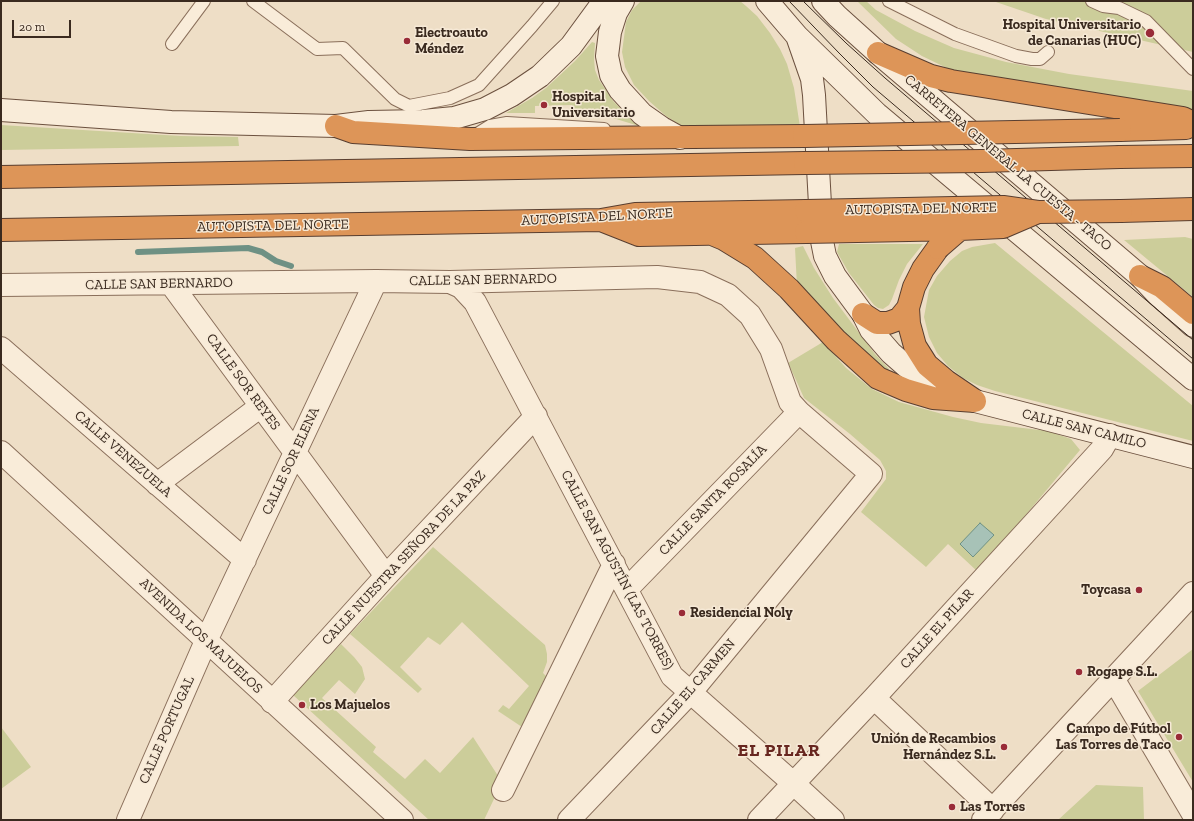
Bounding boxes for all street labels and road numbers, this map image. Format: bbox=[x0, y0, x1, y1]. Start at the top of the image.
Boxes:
street label: CARRETERA GENERAL LA CUESTA - TACO bbox=[901, 71, 1115, 255]
street label: AUTOPISTA DEL NORTE bbox=[845, 199, 997, 219]
street label: AUTOPISTA DEL NORTE bbox=[521, 205, 673, 229]
street label: AUTOPISTA DEL NORTE bbox=[197, 216, 349, 236]
street label: CALLE SAN BERNARDO bbox=[409, 270, 557, 290]
street label: CALLE SAN BERNARDO bbox=[85, 274, 233, 294]
street label: CALLE SOR REYES bbox=[202, 330, 284, 434]
street label: CALLE SOR ELENA bbox=[259, 404, 323, 518]
street label: CALLE SAN CAMILO bbox=[1020, 405, 1148, 453]
street label: CALLE VENEZUELA bbox=[71, 407, 175, 501]
street label: CALLE SANTA ROSALÍA bbox=[656, 441, 770, 559]
street label: CALLE NUESTRA SEÑORA DE LA PAZ bbox=[319, 467, 489, 649]
street label: CALLE SAN AGUSTÍN (LAS TORRES) bbox=[557, 467, 677, 673]
street label: AVENIDA LOS MAJUELOS bbox=[136, 575, 266, 697]
street label: CALLE EL PILAR bbox=[897, 586, 977, 672]
street label: CALLE EL CARMEN bbox=[647, 636, 739, 738]
street label: CALLE PORTUGAL bbox=[136, 673, 198, 787]

